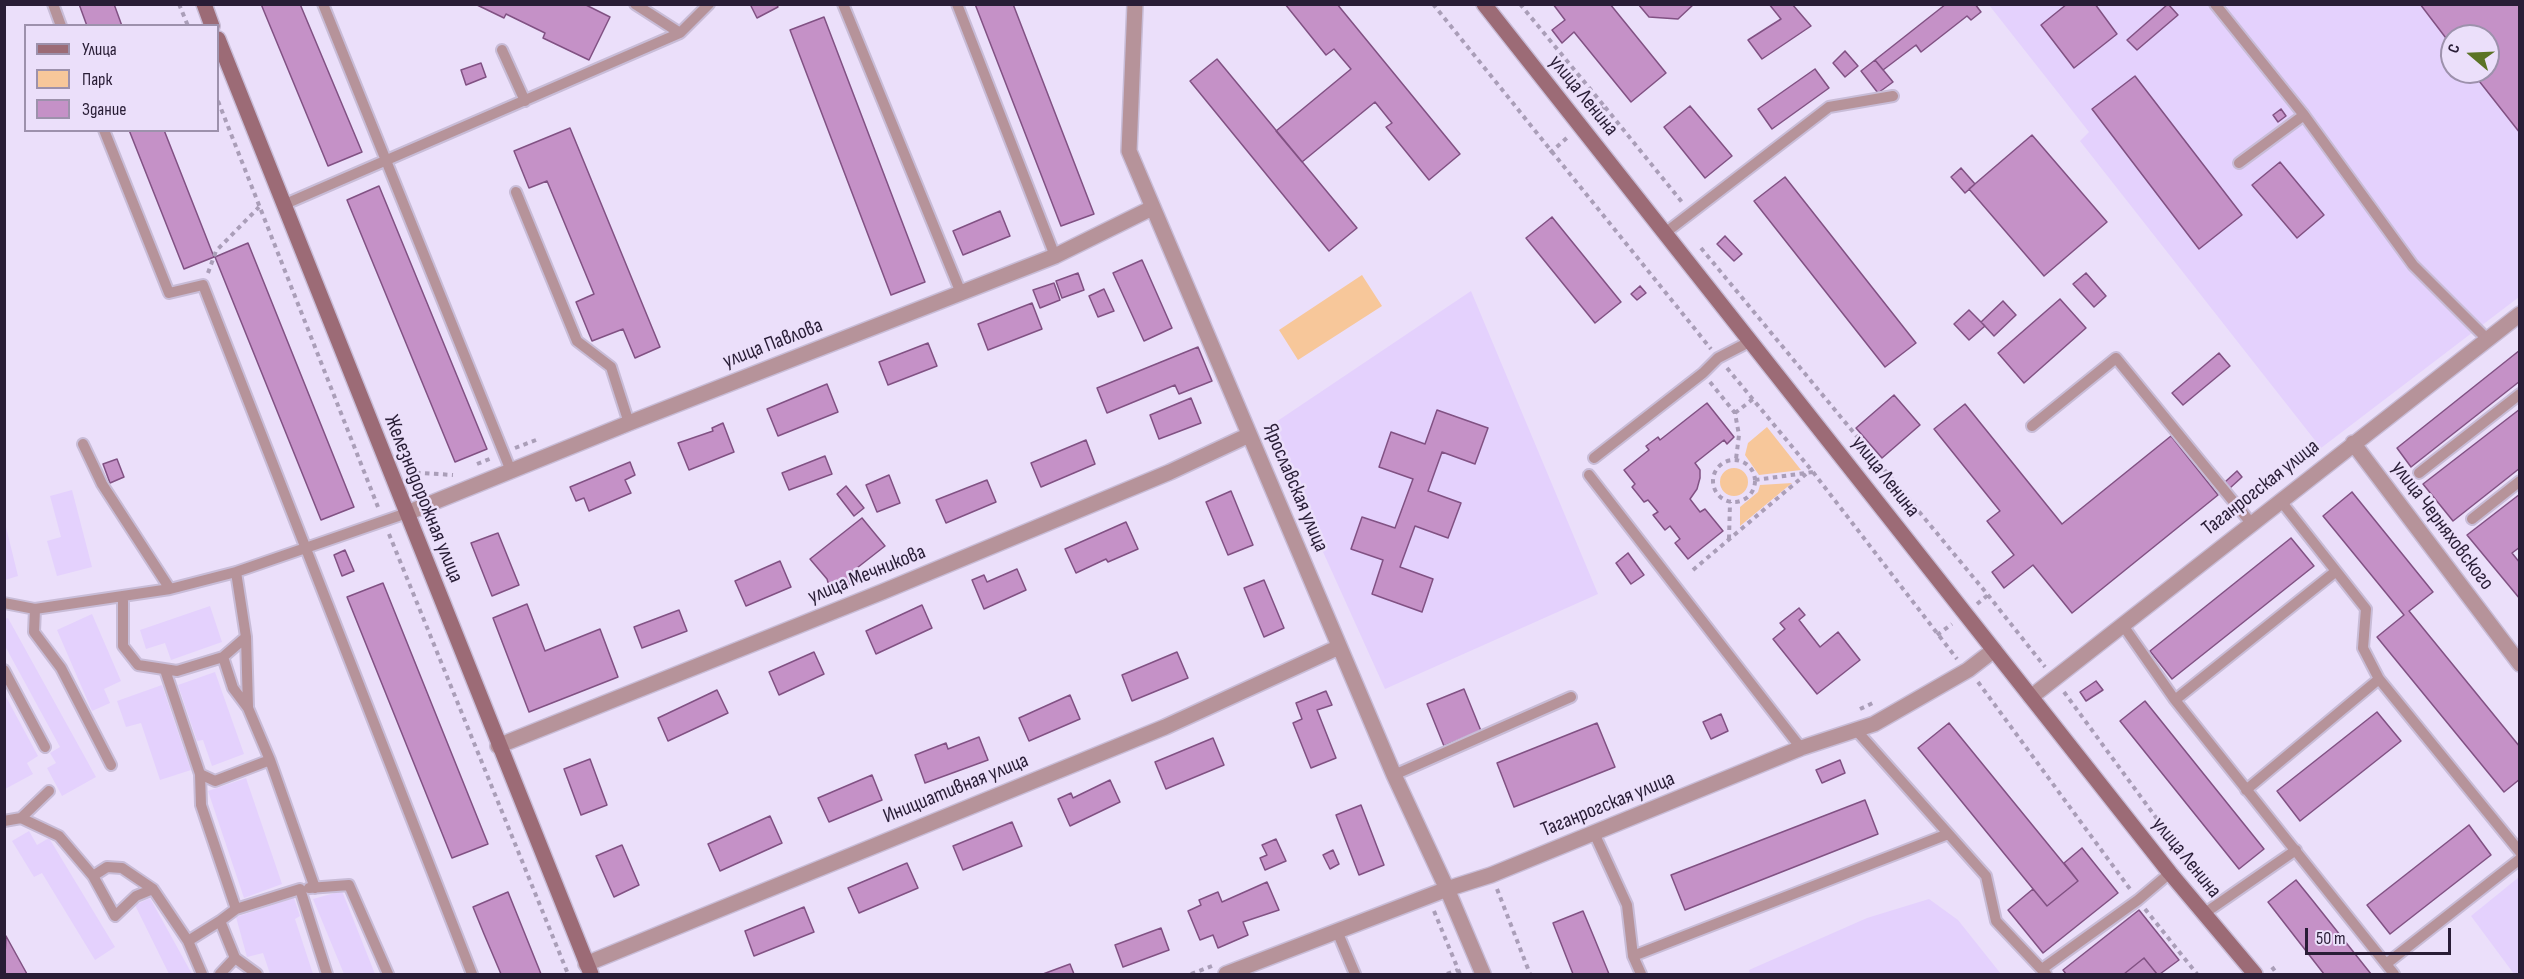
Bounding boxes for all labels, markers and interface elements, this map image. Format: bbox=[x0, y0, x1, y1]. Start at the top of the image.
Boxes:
legend bbox=[24, 24, 219, 132]
north arrow bbox=[2440, 24, 2500, 84]
text: Улица bbox=[82, 39, 117, 60]
text: С bbox=[2444, 42, 2465, 56]
street label: улица Ленина bbox=[1543, 51, 1623, 141]
text: Парк bbox=[82, 69, 112, 90]
text: Здание bbox=[82, 99, 127, 120]
street label: улица Павлова bbox=[720, 313, 826, 375]
street label: Железнодорожная улица bbox=[378, 412, 468, 586]
street label: Ярославская улица bbox=[1257, 420, 1333, 556]
street label: улица Ленина bbox=[1845, 431, 1925, 523]
street label: Таганрогская улица bbox=[2197, 434, 2325, 542]
street label: улица Черняховского bbox=[2385, 457, 2499, 595]
street label: улица Мечникова bbox=[805, 540, 929, 610]
street label: Инициативная улица bbox=[880, 748, 1032, 830]
street label: Таганрогская улица bbox=[1538, 767, 1678, 843]
street label: улица Ленина bbox=[2146, 813, 2226, 903]
scale bar bbox=[2308, 916, 2454, 954]
text: 50 m bbox=[2316, 928, 2346, 949]

